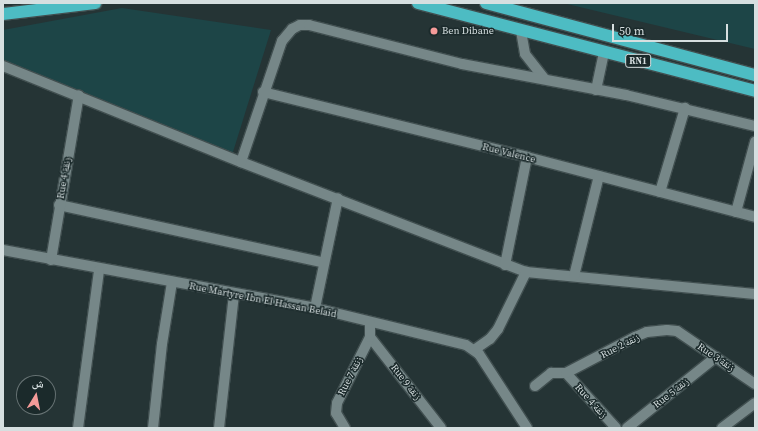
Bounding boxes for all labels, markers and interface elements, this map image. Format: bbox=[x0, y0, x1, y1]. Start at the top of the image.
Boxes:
scale bar bbox=[614, 16, 730, 42]
text: 50 m bbox=[619, 23, 645, 39]
place label: Ben Dibane bbox=[442, 25, 494, 37]
marker: Ben Dibane bbox=[429, 26, 439, 36]
road number: RN1 bbox=[625, 54, 651, 68]
street label: Rue Valence bbox=[481, 141, 537, 165]
street label: Rue 4 زنقة bbox=[54, 156, 74, 200]
street label: Rue Martyre Ibn El Hassan Belaid bbox=[188, 280, 338, 320]
street label: Rue 2 زنقة bbox=[599, 331, 641, 361]
street label: Rue 3 زنقة bbox=[695, 340, 737, 374]
street label: Rue 7 زنقة bbox=[335, 355, 365, 397]
street label: Rue 9 زنقة bbox=[388, 362, 424, 402]
north arrow bbox=[16, 375, 56, 415]
text: ش bbox=[31, 375, 45, 392]
street label: Rue 5 زنقة bbox=[651, 375, 691, 411]
street label: Rue 4 زنقة bbox=[573, 381, 609, 421]

